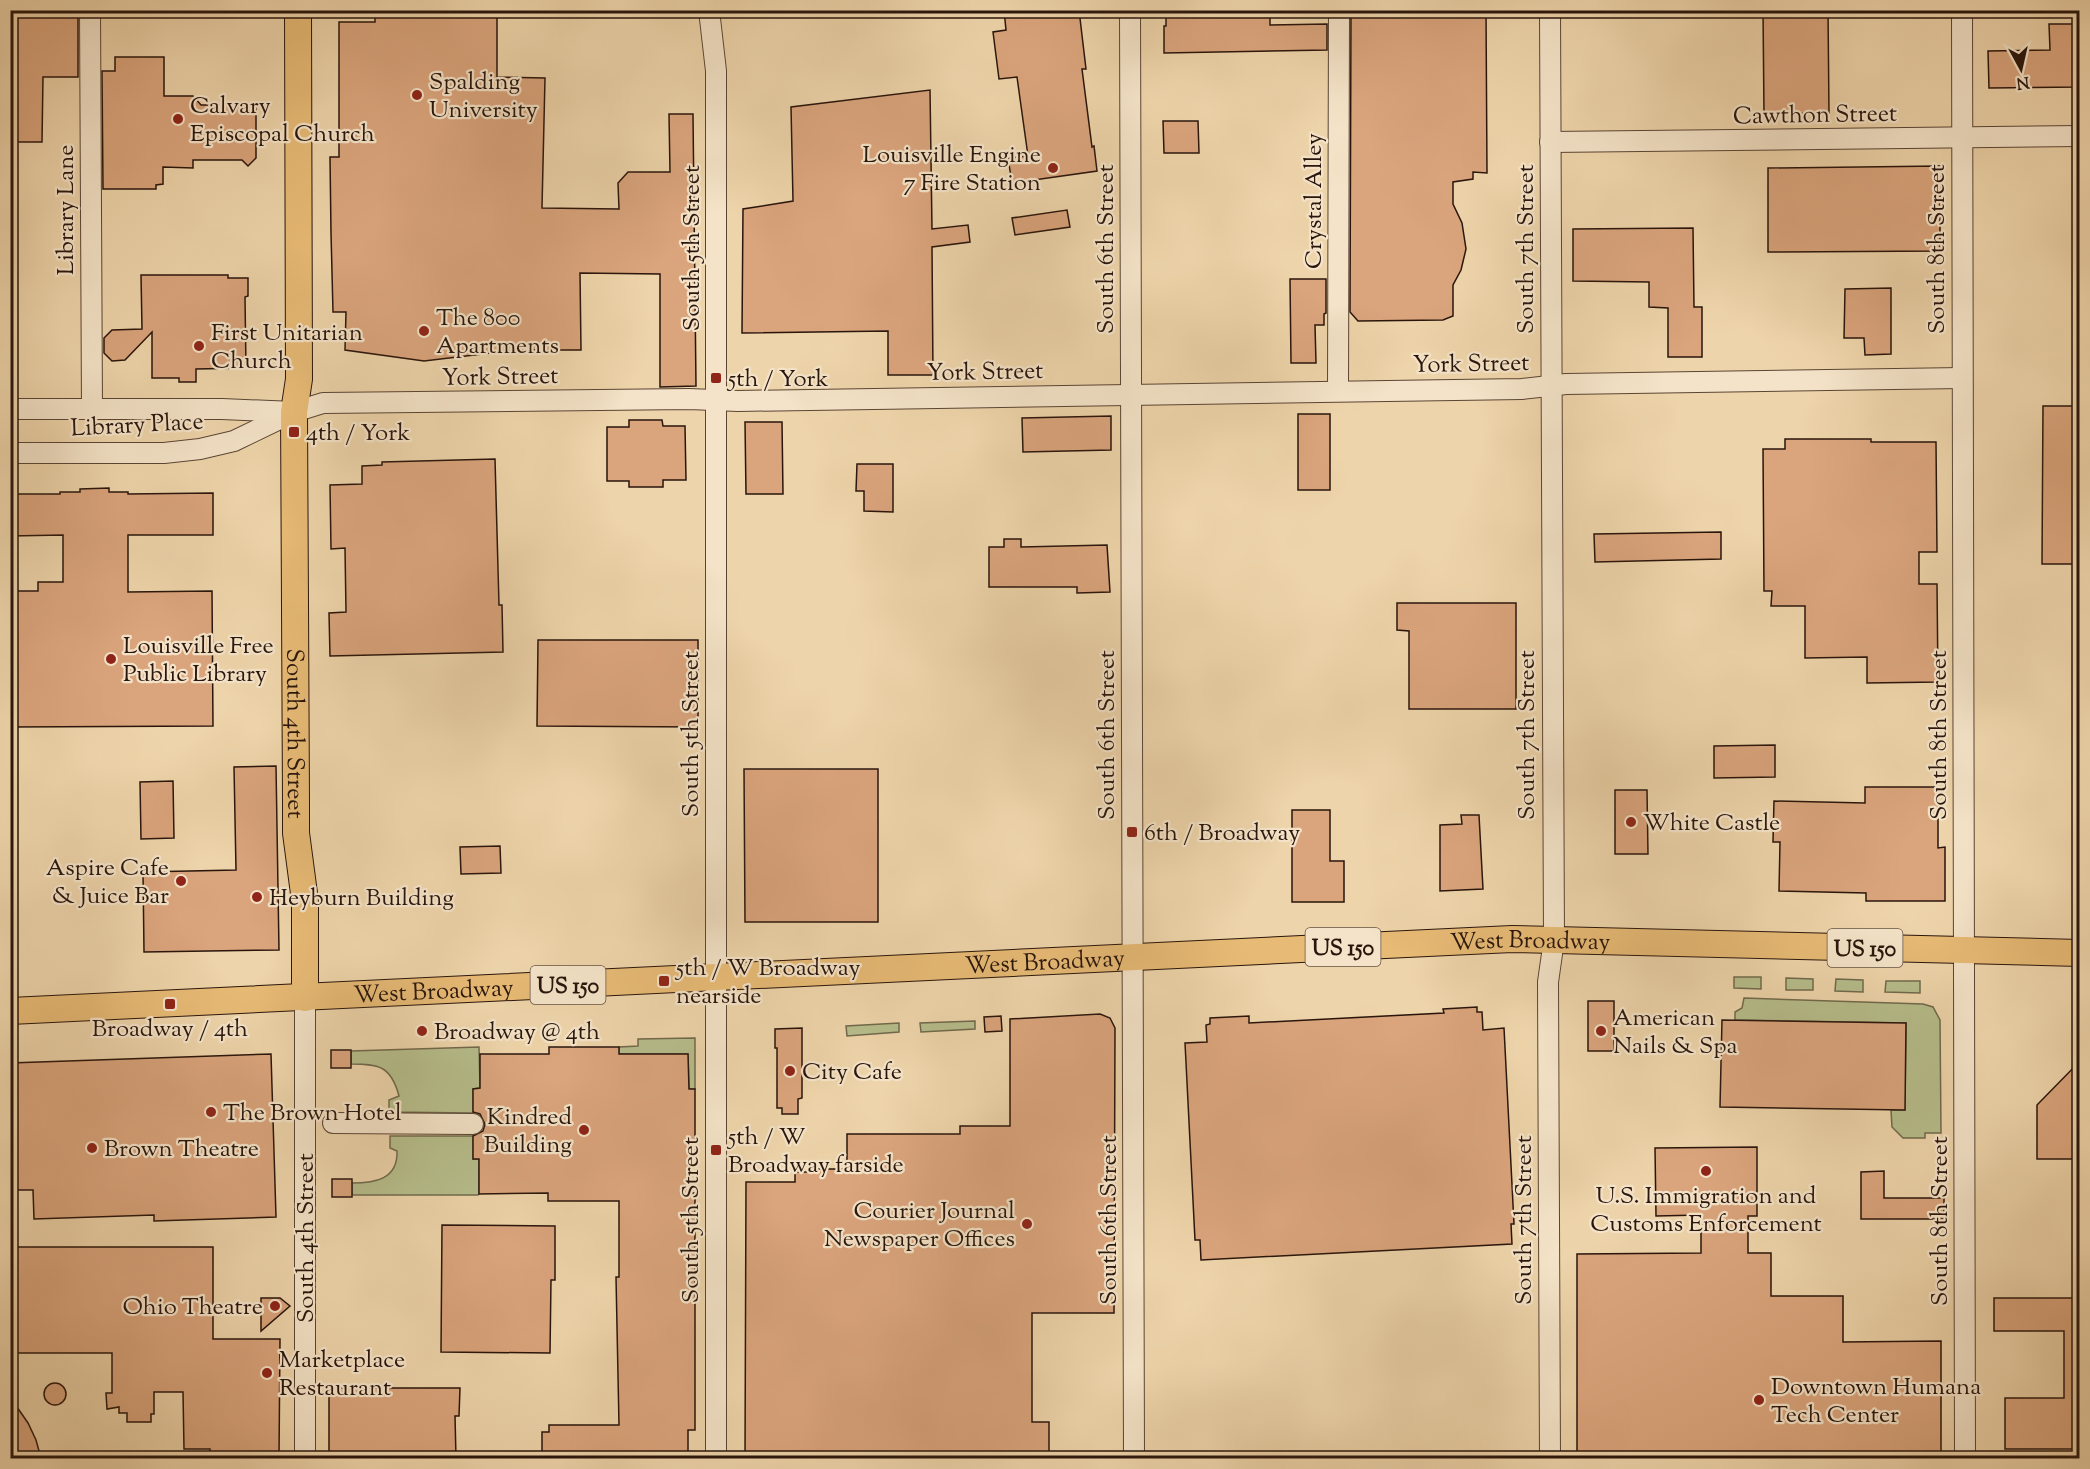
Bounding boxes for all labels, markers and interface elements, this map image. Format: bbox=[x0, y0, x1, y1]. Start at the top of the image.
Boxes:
north arrow bbox=[1991, 39, 2051, 99]
place label: Spalding University bbox=[429, 66, 538, 128]
text: N bbox=[2015, 69, 2031, 94]
marker: Spalding University bbox=[410, 88, 424, 102]
place label: Calvary Episcopal Church bbox=[190, 90, 375, 152]
street label: Cawthon Street bbox=[1733, 98, 1897, 134]
marker: Calvary Episcopal Church bbox=[171, 112, 185, 126]
street label: Crystal Alley bbox=[1298, 133, 1332, 269]
place label: Louisville Engine 7 Fire Station bbox=[862, 139, 1041, 201]
street label: Library Lane bbox=[50, 145, 84, 275]
marker: Louisville Engine 7 Fire Station bbox=[1046, 161, 1060, 175]
street label: South 6th Street bbox=[1090, 164, 1124, 334]
street label: South 7th Street bbox=[1510, 164, 1544, 334]
street label: South 8th Street bbox=[1921, 164, 1955, 334]
street label: South 5th Street bbox=[676, 165, 710, 331]
place label: The 800 Apartments bbox=[436, 302, 559, 364]
place label: First Unitarian Church bbox=[211, 317, 363, 379]
marker: The 800 Apartments bbox=[417, 324, 431, 338]
marker: First Unitarian Church bbox=[192, 339, 206, 353]
street label: York Street bbox=[1412, 347, 1530, 383]
street label: York Street bbox=[926, 355, 1044, 391]
street label: York Street bbox=[441, 360, 559, 396]
place label: 5th / York bbox=[726, 363, 829, 397]
marker: 5th / York bbox=[709, 371, 723, 385]
street label: Library Place bbox=[70, 406, 204, 446]
place label: 4th / York bbox=[306, 417, 410, 451]
marker: 4th / York bbox=[287, 425, 301, 439]
place label: Louisville Free Public Library bbox=[123, 630, 274, 692]
street label: South 4th Street bbox=[276, 649, 311, 819]
street label: South 6th Street bbox=[1091, 650, 1125, 820]
street label: South 7th Street bbox=[1511, 650, 1545, 820]
street label: South 8th Street bbox=[1923, 650, 1957, 820]
street label: South 5th Street bbox=[675, 651, 709, 817]
marker: Louisville Free Public Library bbox=[104, 652, 118, 666]
place label: White Castle bbox=[1643, 807, 1780, 841]
marker: White Castle bbox=[1624, 815, 1638, 829]
place label: 6th / Broadway bbox=[1144, 817, 1300, 851]
marker: 6th / Broadway bbox=[1125, 825, 1139, 839]
place label: Aspire Cafe & Juice Bar bbox=[46, 852, 169, 914]
marker: Aspire Cafe & Juice Bar bbox=[174, 874, 188, 888]
place label: Heyburn Building bbox=[269, 882, 454, 916]
marker: Heyburn Building bbox=[250, 890, 264, 904]
street label: West Broadway bbox=[1450, 924, 1611, 961]
road number: US 150 bbox=[1306, 928, 1380, 966]
road number: US 150 bbox=[1828, 929, 1902, 967]
street label: West Broadway bbox=[964, 943, 1126, 984]
place label: 5th / W Broadway nearside bbox=[674, 952, 860, 1014]
road number: US 150 bbox=[530, 966, 606, 1004]
street label: West Broadway bbox=[353, 972, 515, 1014]
marker: 5th / W Broadway nearside bbox=[657, 974, 671, 988]
marker: Broadway / 4th bbox=[163, 997, 177, 1011]
place label: American Nails & Spa bbox=[1613, 1002, 1738, 1064]
place label: Broadway / 4th bbox=[92, 1013, 248, 1047]
place label: Broadway @ 4th bbox=[434, 1016, 600, 1050]
marker: Broadway @ 4th bbox=[415, 1024, 429, 1038]
marker: American Nails & Spa bbox=[1594, 1024, 1608, 1038]
place label: City Cafe bbox=[802, 1056, 902, 1090]
marker: City Cafe bbox=[783, 1064, 797, 1078]
place label: The Brown Hotel bbox=[223, 1097, 402, 1131]
place label: Kindred Building bbox=[484, 1101, 572, 1163]
marker: The Brown Hotel bbox=[204, 1105, 218, 1119]
place label: 5th / W Broadway farside bbox=[726, 1121, 904, 1183]
marker: Kindred Building bbox=[577, 1123, 591, 1137]
place label: Brown Theatre bbox=[104, 1133, 259, 1167]
street label: South 6th Street bbox=[1093, 1135, 1127, 1305]
street label: South 7th Street bbox=[1508, 1135, 1542, 1305]
street label: South 8th Street bbox=[1924, 1136, 1958, 1306]
street label: South 5th Street bbox=[675, 1137, 709, 1303]
marker: Brown Theatre bbox=[85, 1141, 99, 1155]
marker: 5th / W Broadway farside bbox=[709, 1143, 723, 1157]
street label: South 4th Street bbox=[290, 1153, 324, 1323]
marker: U.S. Immigration and Customs Enforcement bbox=[1699, 1164, 1713, 1178]
place label: U.S. Immigration and Customs Enforcement bbox=[1590, 1180, 1822, 1242]
place label: Courier Journal Newspaper Offices bbox=[824, 1195, 1015, 1257]
marker: Courier Journal Newspaper Offices bbox=[1020, 1217, 1034, 1231]
place label: Ohio Theatre bbox=[122, 1291, 263, 1325]
marker: Ohio Theatre bbox=[268, 1299, 282, 1313]
place label: Marketplace Restaurant bbox=[279, 1344, 405, 1406]
marker: Marketplace Restaurant bbox=[260, 1366, 274, 1380]
place label: Downtown Humana Tech Center bbox=[1771, 1371, 1981, 1433]
marker: Downtown Humana Tech Center bbox=[1752, 1393, 1766, 1407]

